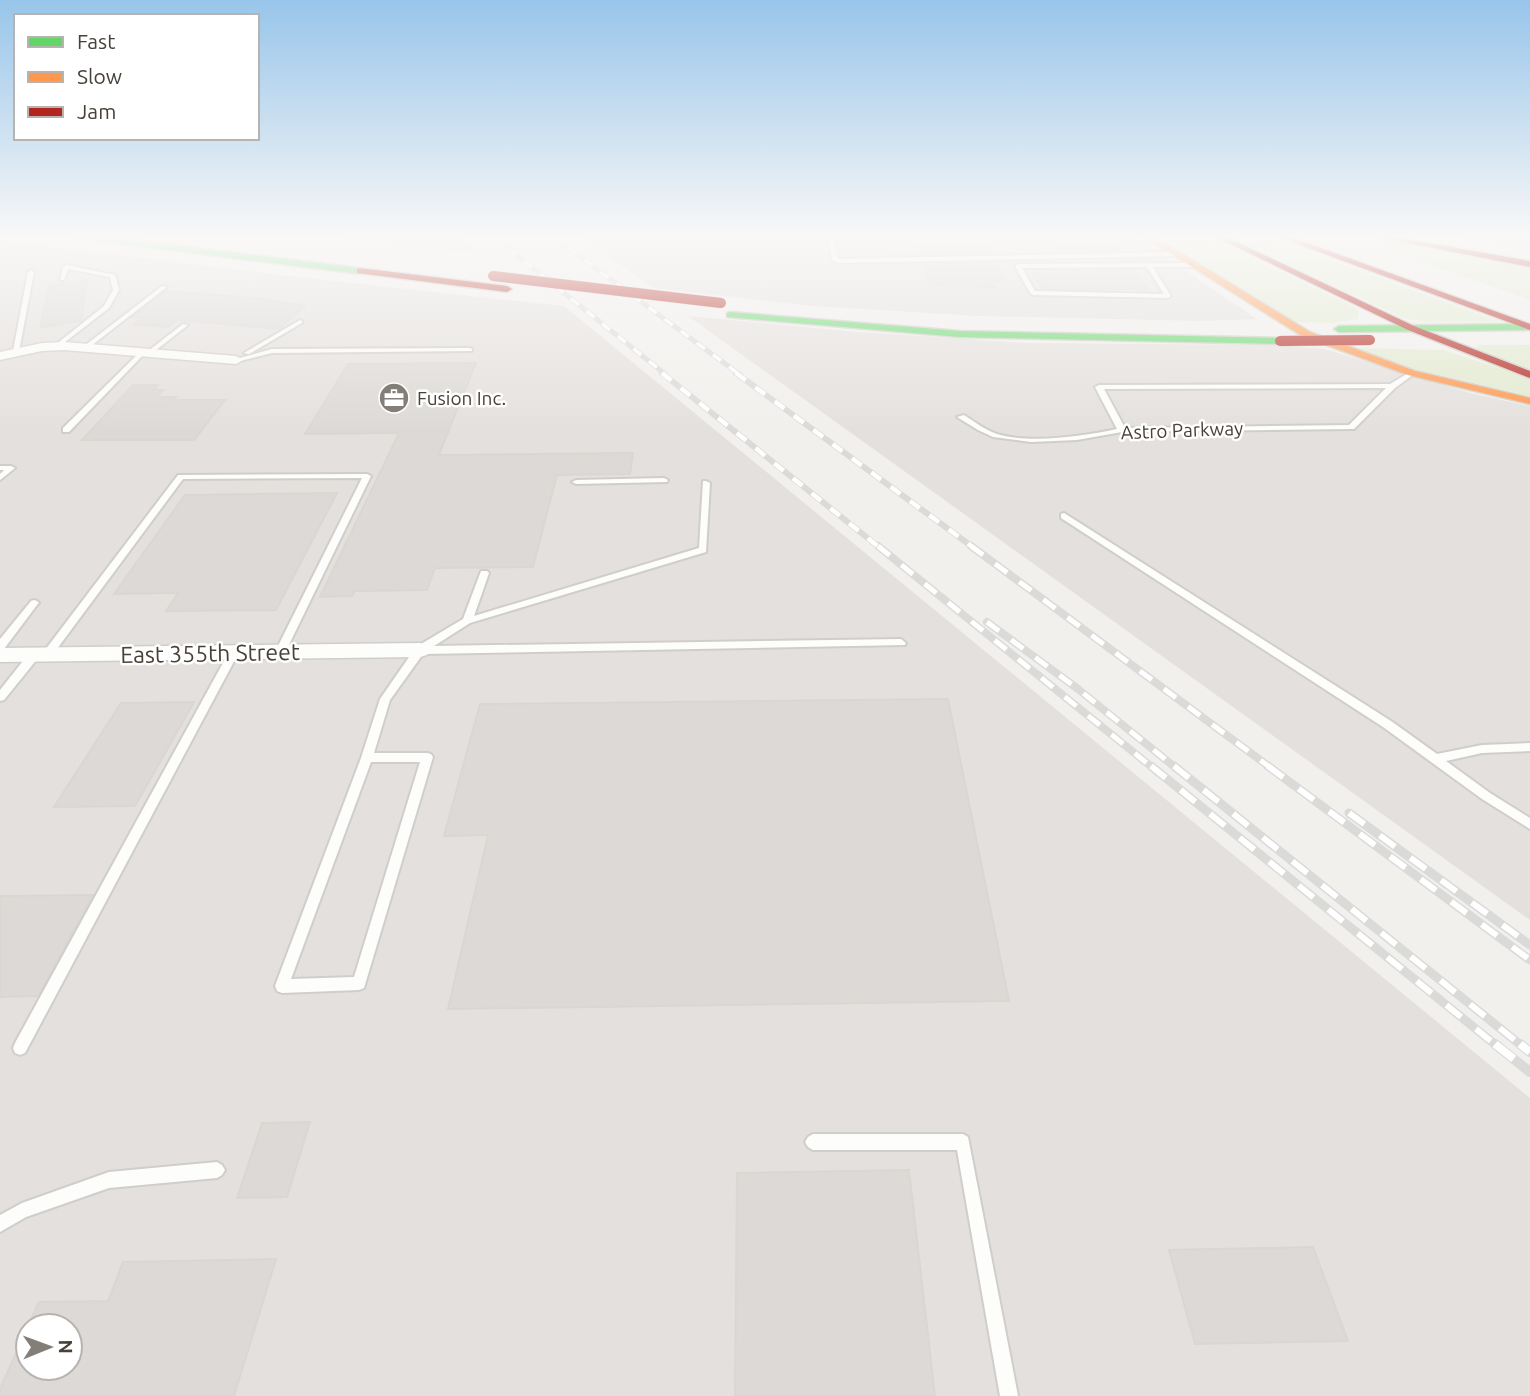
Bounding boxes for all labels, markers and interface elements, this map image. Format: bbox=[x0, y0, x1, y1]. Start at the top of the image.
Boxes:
legend bbox=[14, 14, 259, 140]
text: Fast bbox=[77, 29, 115, 53]
text: Slow bbox=[77, 64, 122, 88]
text: Jam bbox=[77, 99, 116, 123]
office icon: Fusion Inc. bbox=[377, 381, 411, 415]
place label: Fusion Inc. bbox=[417, 387, 506, 409]
street label: Astro Parkway bbox=[1120, 417, 1244, 443]
street label: East 355th Street bbox=[120, 639, 300, 667]
north arrow bbox=[14, 1312, 84, 1382]
text: N bbox=[55, 1339, 77, 1354]

